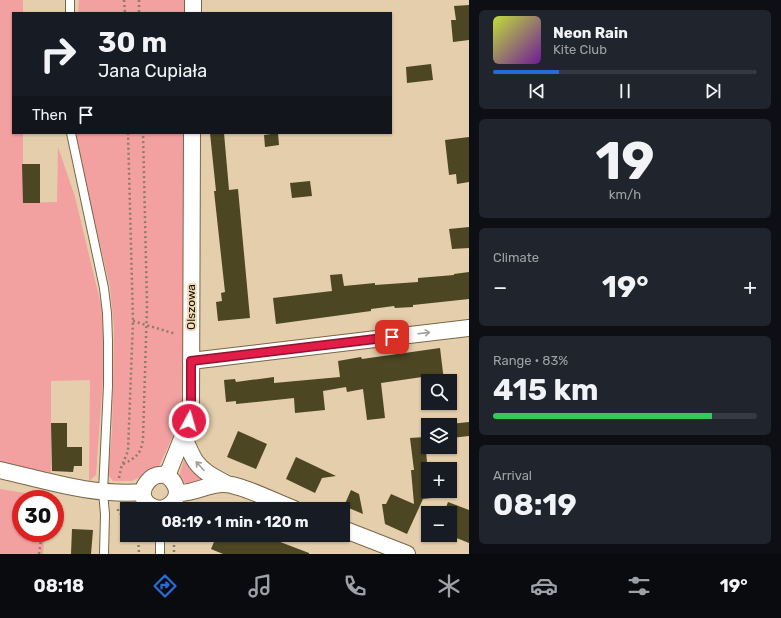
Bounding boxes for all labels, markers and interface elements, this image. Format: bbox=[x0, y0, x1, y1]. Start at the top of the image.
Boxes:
text: Neon Rain bbox=[553, 24, 628, 42]
text: 30 m bbox=[98, 26, 167, 59]
icon: right bbox=[32, 28, 84, 80]
text: Kite Club bbox=[553, 42, 607, 57]
text: Jana Cupiała bbox=[98, 60, 207, 82]
icon: previous bbox=[526, 80, 548, 102]
icon: pause bbox=[614, 80, 636, 102]
icon: next bbox=[702, 80, 724, 102]
icon: arrive bbox=[75, 104, 97, 126]
text: Then bbox=[32, 106, 67, 124]
text: 19 bbox=[595, 130, 655, 192]
text: km/h bbox=[609, 187, 641, 202]
text: Climate bbox=[493, 250, 539, 265]
text: 19° bbox=[602, 269, 649, 305]
text: − bbox=[493, 274, 507, 301]
text: + bbox=[743, 274, 757, 301]
street label: Olszowa bbox=[184, 284, 198, 330]
pin bbox=[375, 320, 409, 354]
icon: arrive bbox=[381, 326, 403, 348]
one-way arrow bbox=[417, 329, 430, 337]
text: Range · 83% bbox=[493, 353, 568, 368]
text: 415 km bbox=[493, 372, 598, 408]
map controls bbox=[421, 374, 457, 542]
button: search bbox=[421, 374, 457, 410]
position arrow bbox=[168, 400, 210, 442]
button: layers bbox=[421, 418, 457, 454]
one-way arrow bbox=[195, 461, 204, 471]
button: + bbox=[421, 462, 457, 498]
text: Arrival bbox=[493, 468, 532, 483]
text: 08:19 bbox=[493, 487, 577, 523]
speed limit sign: 30 bbox=[12, 490, 64, 542]
button: − bbox=[421, 506, 457, 542]
text: 08:19 · 1 min · 120 m bbox=[161, 513, 309, 531]
icon: directions bbox=[151, 572, 179, 600]
icon: music bbox=[246, 572, 274, 600]
icon: phone bbox=[341, 572, 369, 600]
icon: climate bbox=[435, 572, 463, 600]
icon: car bbox=[530, 572, 558, 600]
icon: filters bbox=[625, 572, 653, 600]
text: 08:18 bbox=[33, 575, 84, 597]
text: 19° bbox=[720, 575, 748, 597]

